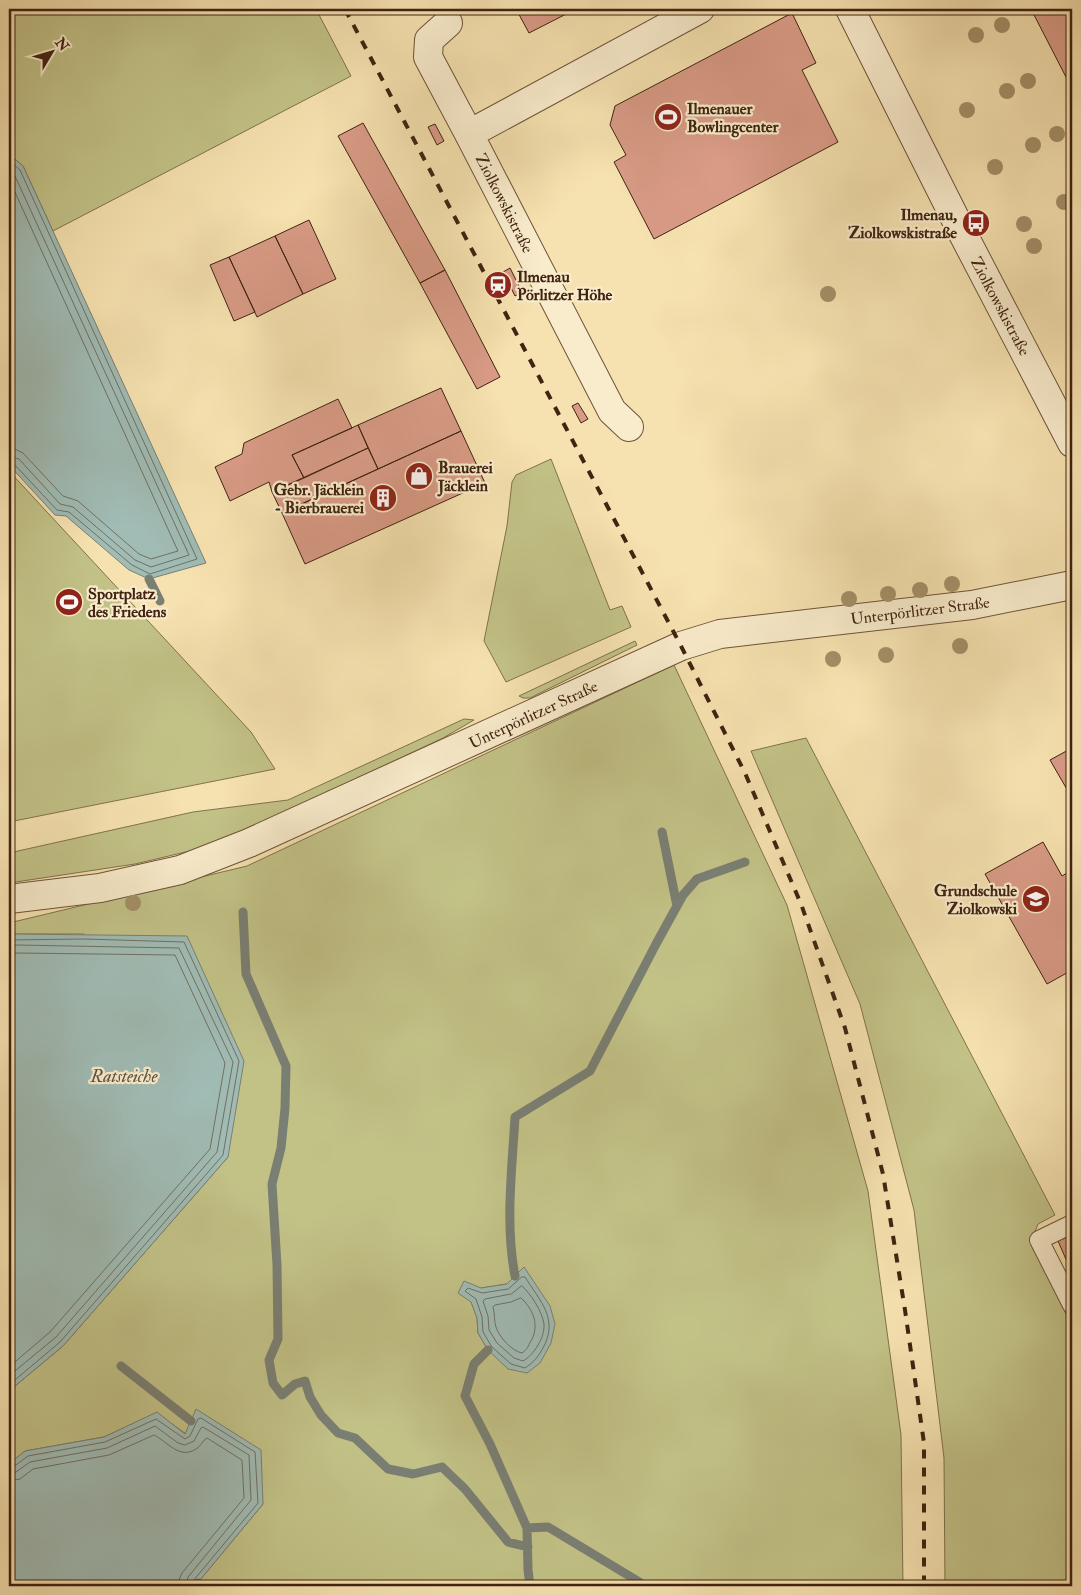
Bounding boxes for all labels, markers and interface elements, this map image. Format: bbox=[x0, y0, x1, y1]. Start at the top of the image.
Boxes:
north arrow bbox=[28, 28, 78, 78]
text: N bbox=[51, 33, 73, 55]
place label: Ilmenauer Bowlingcenter bbox=[687, 99, 780, 138]
sports icon: Ilmenauer Bowlingcenter bbox=[653, 102, 683, 132]
street label: Ziolkowskistraße bbox=[471, 150, 538, 257]
place label: Ilmenau, Ziolkowskistraße bbox=[848, 205, 957, 243]
bus stop icon: Ilmenau, Ziolkowskistraße bbox=[961, 208, 991, 238]
street label: Ziolkowskistraße bbox=[966, 254, 1035, 359]
place label: Ilmenau Pörlitzer Höhe bbox=[517, 267, 613, 305]
station icon: Ilmenau Pörlitzer Höhe bbox=[483, 270, 513, 300]
place label: Brauerei Jäcklein bbox=[437, 458, 494, 497]
shop icon: Brauerei Jäcklein bbox=[404, 461, 434, 491]
place label: Gebr. Jäcklein - Bierbrauerei bbox=[274, 480, 365, 518]
building icon: Gebr. Jäcklein - Bierbrauerei bbox=[368, 483, 398, 513]
place label: Sportplatz des Friedens bbox=[88, 584, 167, 622]
sports icon: Sportplatz des Friedens bbox=[54, 587, 84, 617]
street label: Unterpörlitzer Straße bbox=[850, 593, 991, 630]
street label: Unterpörlitzer Straße bbox=[466, 676, 602, 754]
place label: Grundschule Ziolkowski bbox=[934, 881, 1018, 919]
school or university icon: Grundschule Ziolkowski bbox=[1021, 884, 1051, 914]
water label: Ratsteiche bbox=[90, 1065, 158, 1088]

